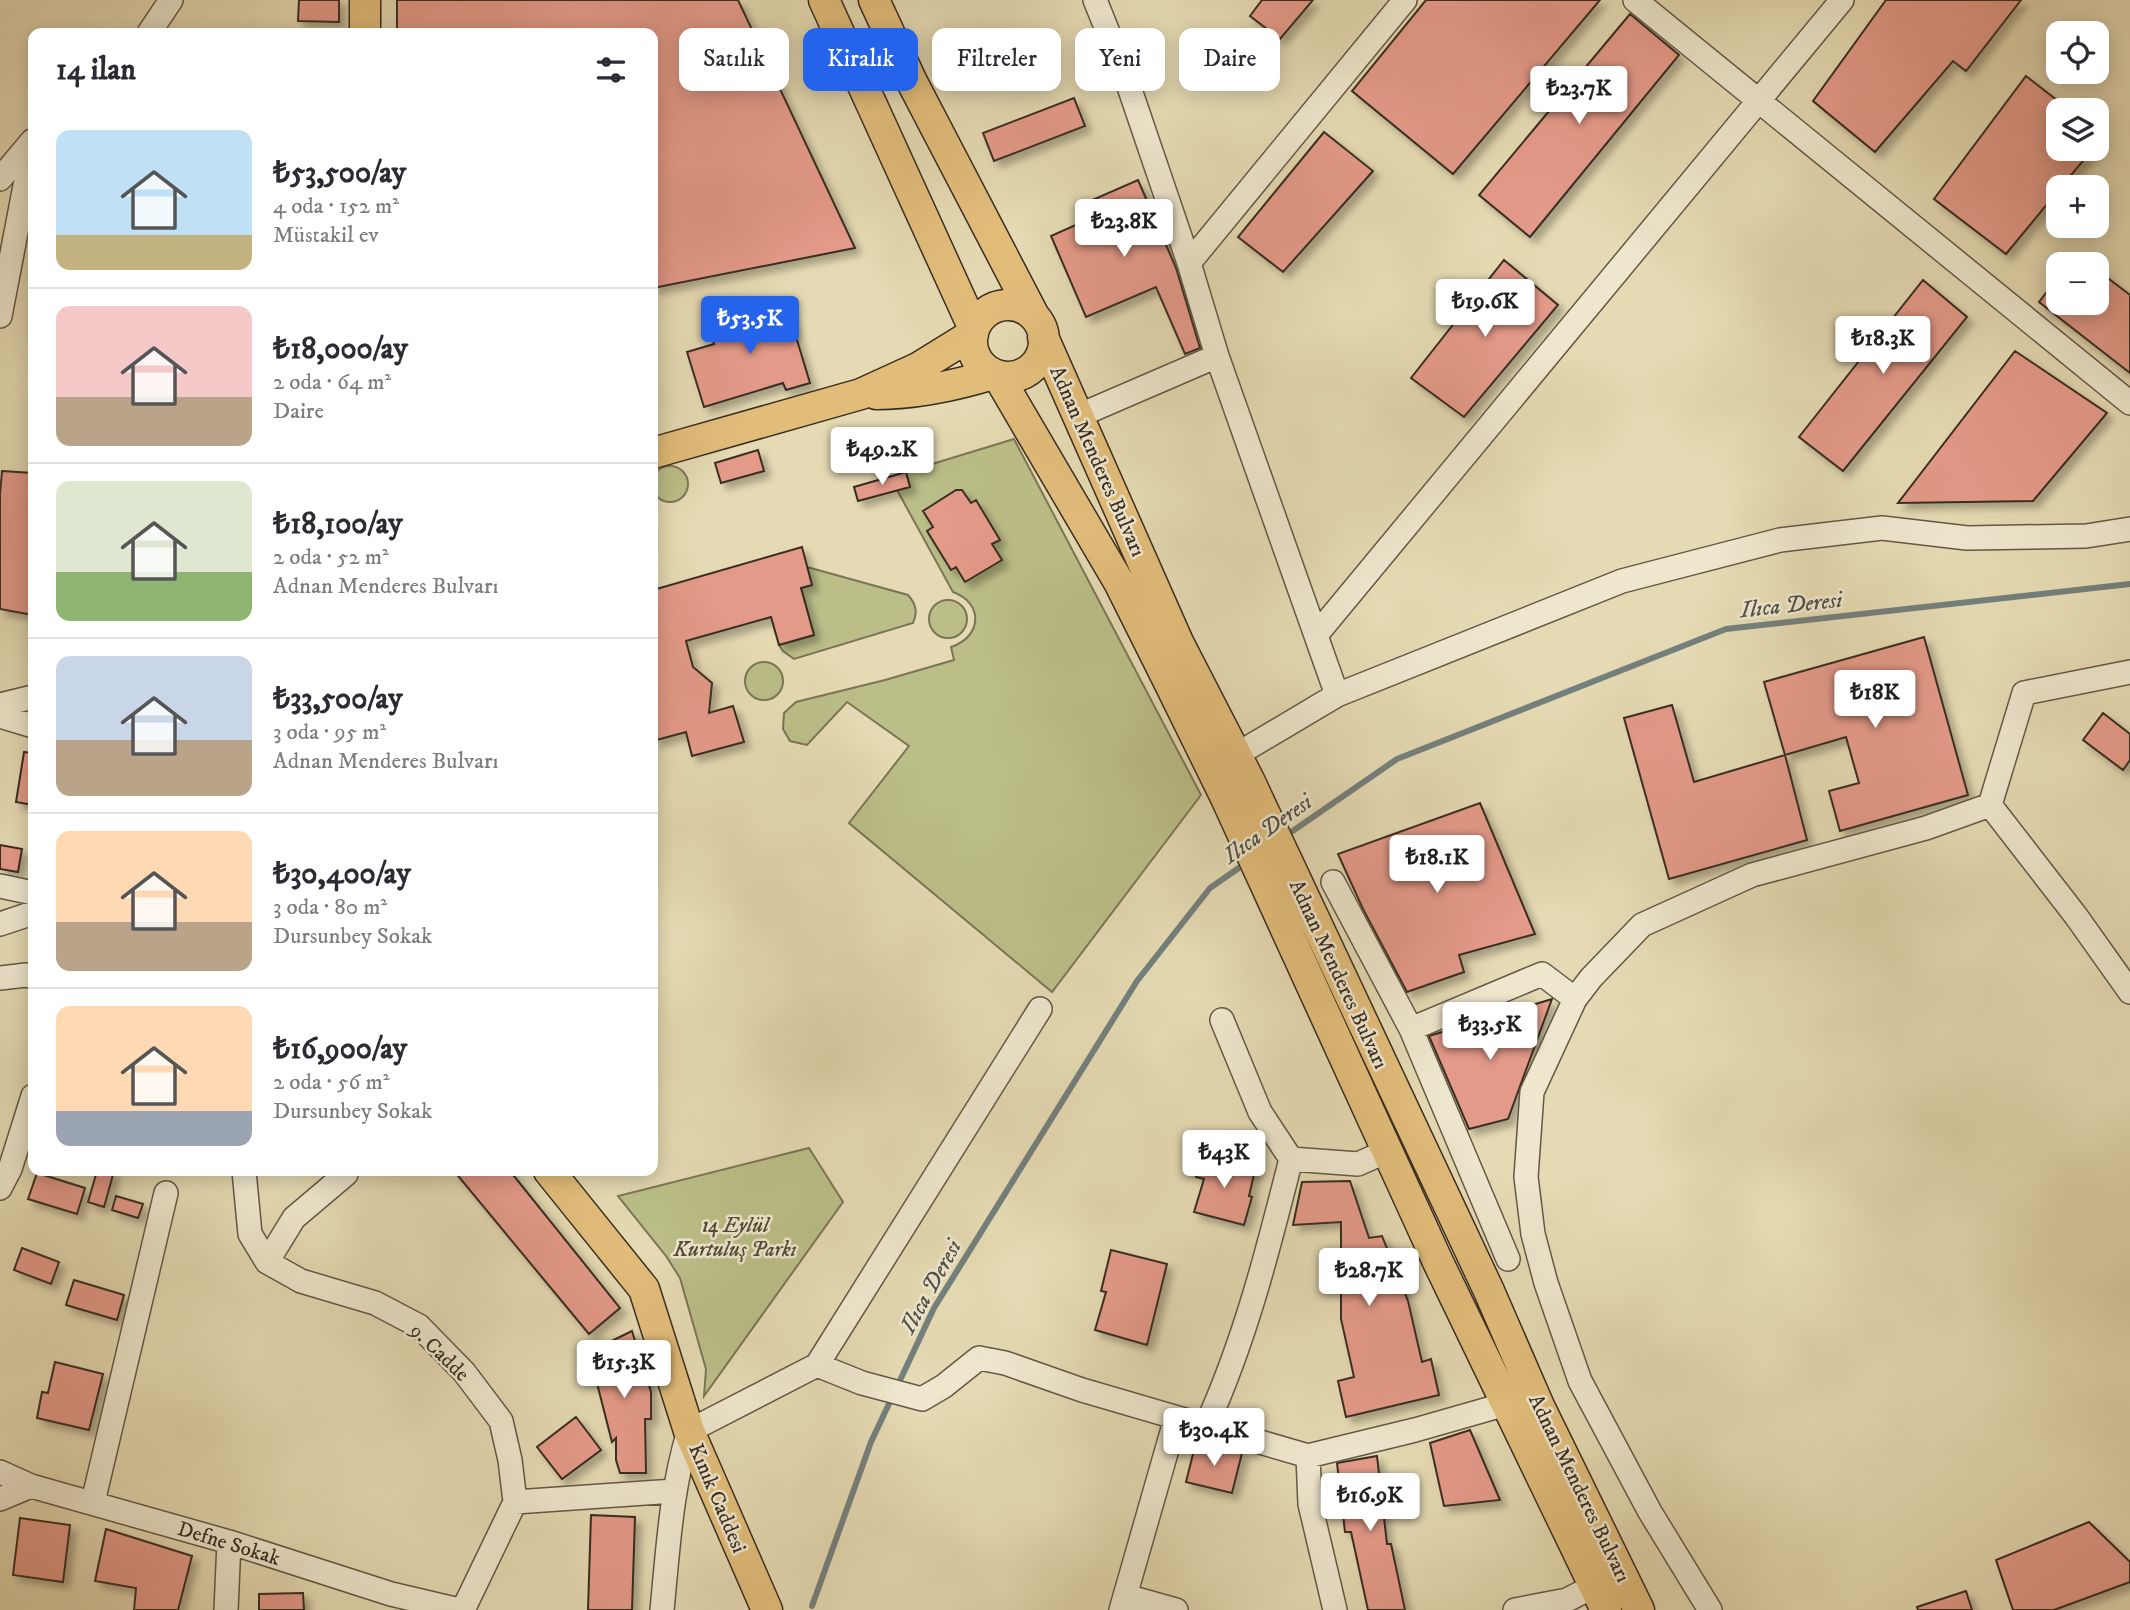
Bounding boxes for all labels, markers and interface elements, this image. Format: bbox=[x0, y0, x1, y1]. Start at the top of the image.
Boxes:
map controls bbox=[2046, 21, 2109, 315]
button: locate bbox=[2046, 21, 2109, 84]
chip: Satılık bbox=[679, 28, 789, 91]
chip: Kiralık bbox=[803, 28, 918, 91]
chip: Filtreler bbox=[932, 28, 1061, 91]
chip: Yeni bbox=[1075, 28, 1165, 91]
chip: Daire bbox=[1179, 28, 1280, 91]
icon: filters bbox=[592, 51, 630, 89]
text: 14 ilan bbox=[56, 52, 136, 89]
pin: ₺23.7K bbox=[1522, 66, 1636, 126]
text: ₺23.7K bbox=[1546, 74, 1612, 103]
button: layers bbox=[2046, 98, 2109, 161]
text: ₺53,500/ay bbox=[273, 155, 406, 192]
icon: home bbox=[112, 158, 196, 242]
button: + bbox=[2046, 175, 2109, 238]
text: 4 oda · 152 m² bbox=[273, 192, 399, 221]
pin: ₺23.8K bbox=[1067, 200, 1181, 259]
text: ₺23.8K bbox=[1091, 207, 1157, 236]
text: Müstakil ev bbox=[273, 221, 379, 250]
button: − bbox=[2046, 252, 2109, 315]
pin: ₺19.6K bbox=[1428, 280, 1542, 339]
text: ₺19.6K bbox=[1452, 287, 1518, 316]
pin: ₺53.5K bbox=[693, 296, 807, 356]
text: ₺53.5K bbox=[717, 304, 783, 333]
pin: ₺18.3K bbox=[1826, 316, 1940, 376]
text: ₺18.3K bbox=[1851, 324, 1915, 353]
text: ₺18,000/ay bbox=[273, 331, 408, 368]
icon: home bbox=[112, 334, 196, 418]
street label: Adnan Menderes Bulvarı bbox=[1043, 362, 1151, 561]
text: 2 oda · 64 m² bbox=[273, 368, 391, 397]
text: Daire bbox=[273, 397, 324, 426]
pin: ₺49.2K bbox=[825, 428, 939, 487]
text: ₺49.2K bbox=[847, 435, 917, 464]
text: ₺18,100/ay bbox=[273, 506, 402, 543]
icon: home bbox=[112, 509, 196, 593]
text: 2 oda · 52 m² bbox=[273, 543, 389, 572]
text: Adnan Menderes Bulvarı bbox=[273, 572, 499, 601]
water label: Ilıca Deresi bbox=[1737, 586, 1845, 625]
pin: ₺18K bbox=[1834, 670, 1916, 730]
text: ₺18K bbox=[1850, 678, 1900, 707]
text: ₺33,500/ay bbox=[273, 681, 402, 718]
icon: home bbox=[112, 684, 196, 768]
text: 3 oda · 95 m² bbox=[273, 718, 386, 747]
text: Adnan Menderes Bulvarı bbox=[273, 747, 499, 776]
water label: Ilıca Deresi bbox=[1216, 787, 1320, 872]
pin: ₺18.1K bbox=[1380, 836, 1494, 895]
text: ₺18.1K bbox=[1405, 843, 1469, 872]
text: ₺30,400/ay bbox=[273, 856, 411, 893]
icon: home bbox=[112, 859, 196, 943]
street label: Adnan Menderes Bulvarı bbox=[1283, 876, 1393, 1073]
text: 3 oda · 80 m² bbox=[273, 893, 387, 922]
text: Dursunbey Sokak bbox=[273, 922, 432, 951]
pin: ₺33.5K bbox=[1433, 1002, 1547, 1062]
text: ₺33.5K bbox=[1458, 1010, 1522, 1039]
text: ₺16,900/ay bbox=[273, 1031, 407, 1068]
icon: home bbox=[112, 1034, 196, 1118]
text: 2 oda · 56 m² bbox=[273, 1068, 389, 1097]
text: Dursunbey Sokak bbox=[273, 1097, 432, 1126]
pin: ₺43K bbox=[1183, 1130, 1265, 1190]
text: ₺43K bbox=[1198, 1138, 1250, 1167]
park label: 14 Eylül Kurtuluş Parkı bbox=[673, 1213, 797, 1263]
water label: Ilıca Deresi bbox=[893, 1233, 970, 1340]
pin: ₺28.7K bbox=[1312, 1248, 1426, 1308]
text: ₺28.7K bbox=[1335, 1256, 1403, 1285]
street label: 9. Cadde bbox=[403, 1317, 475, 1387]
pin: ₺15.3K bbox=[567, 1340, 681, 1400]
text: ₺15.3K bbox=[593, 1348, 655, 1377]
street label: Adnan Menderes Bulvarı bbox=[1522, 1390, 1636, 1587]
pin: ₺30.4K bbox=[1157, 1408, 1271, 1468]
text: ₺30.4K bbox=[1179, 1416, 1249, 1445]
street label: Kınık Caddesi bbox=[682, 1440, 752, 1557]
pin: ₺16.9K bbox=[1313, 1474, 1427, 1533]
text: ₺16.9K bbox=[1337, 1481, 1403, 1510]
street label: Defne Sokak bbox=[174, 1516, 284, 1572]

